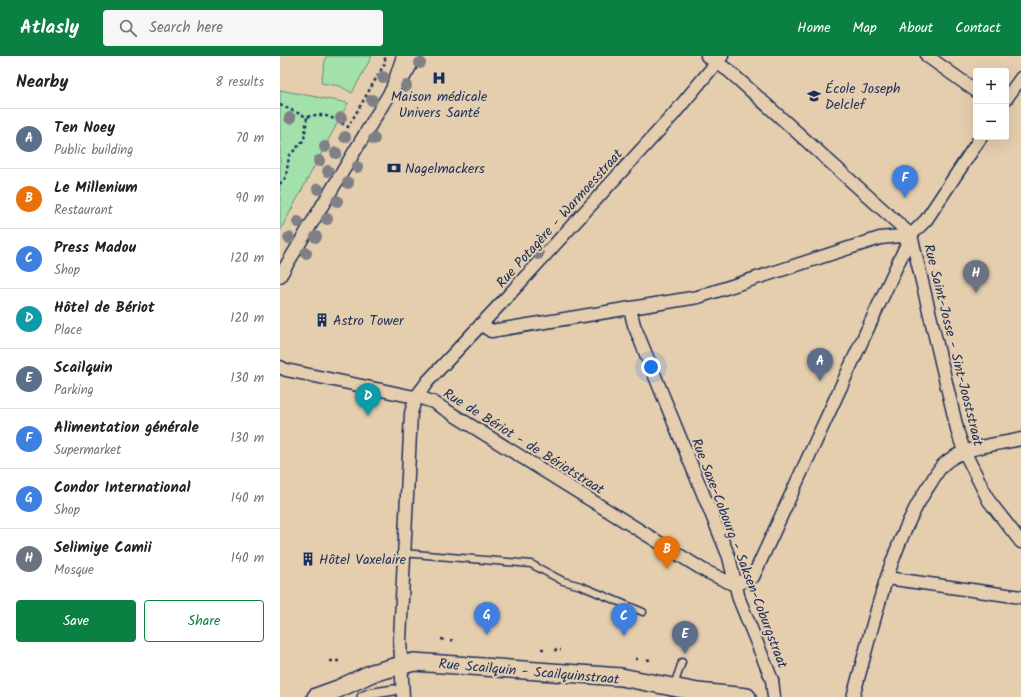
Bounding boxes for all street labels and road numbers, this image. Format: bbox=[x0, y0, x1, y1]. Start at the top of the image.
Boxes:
street label: Rue Potagère - Warmoesstraat bbox=[491, 144, 629, 293]
street label: Rue Saint-Josse - Sint-Jooststraat bbox=[917, 242, 989, 449]
street label: Rue de Bériot - de Bériotstraat bbox=[439, 383, 609, 501]
street label: Rue Saxe-Cobourg - Saksen-Coburgstraat bbox=[685, 435, 793, 672]
street label: Rue Scailquin - Scailquinstraat bbox=[438, 653, 621, 691]

